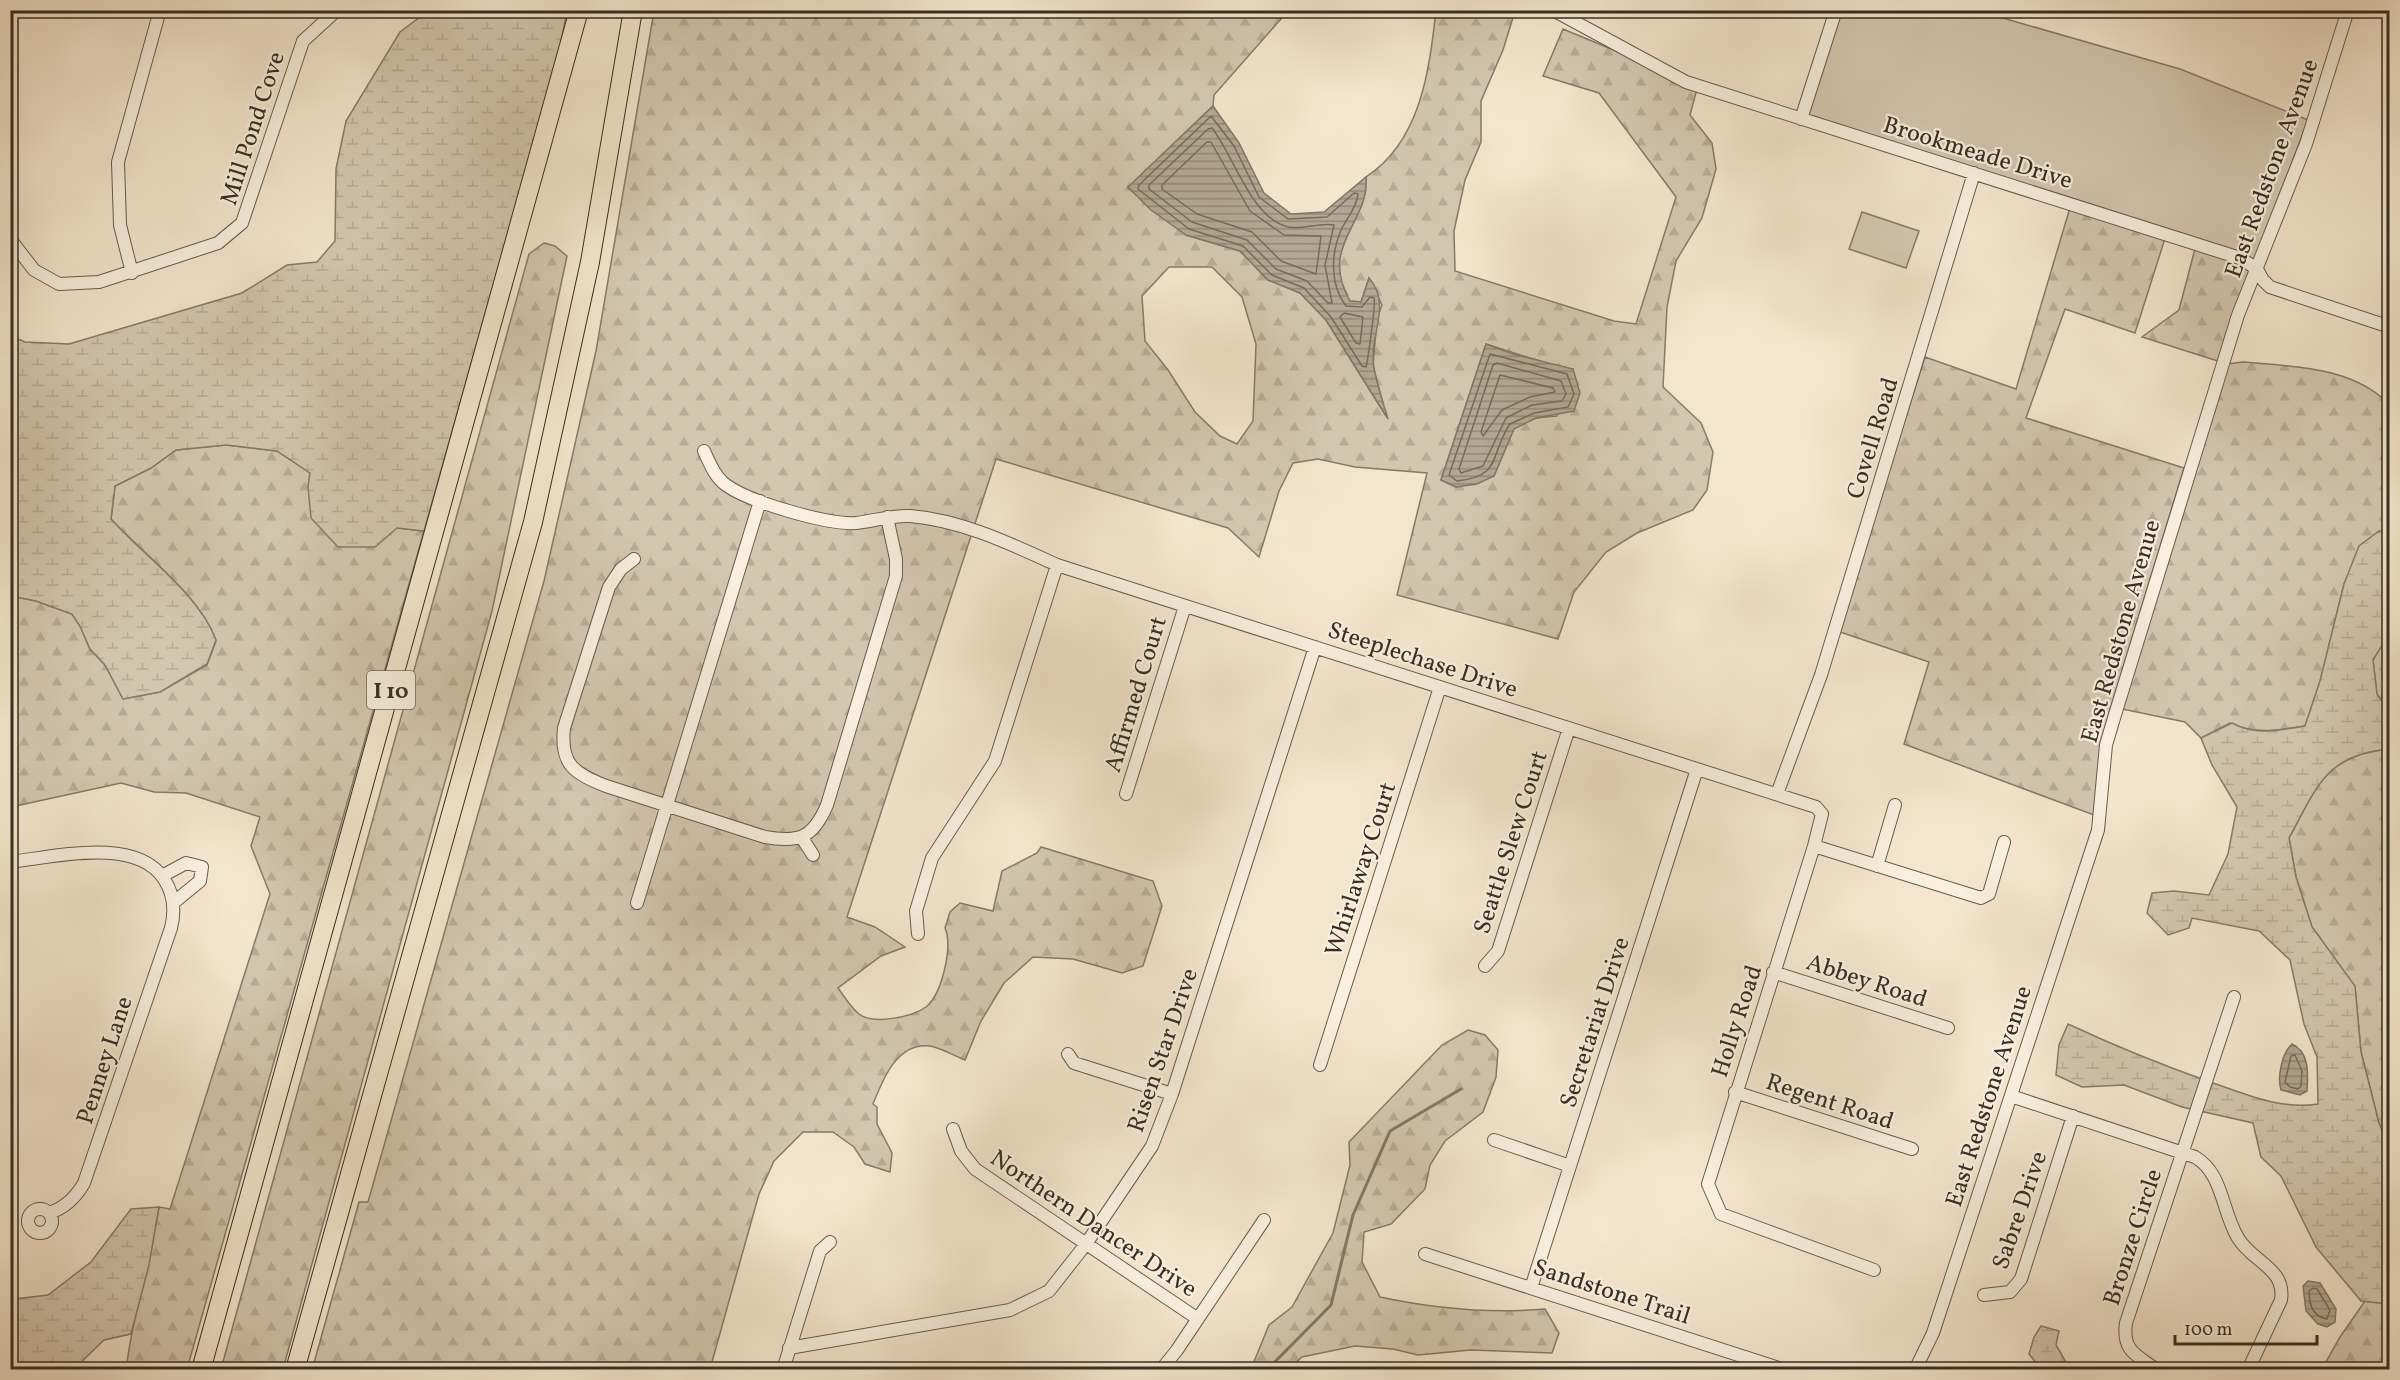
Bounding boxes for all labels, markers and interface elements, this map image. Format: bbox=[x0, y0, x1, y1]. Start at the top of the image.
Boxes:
street label: Mill Pond Cove bbox=[213, 47, 295, 210]
street label: East Redstone Avenue bbox=[2217, 54, 2328, 283]
street label: Brookmeade Drive bbox=[1879, 109, 2076, 199]
street label: Covell Road bbox=[1839, 374, 1908, 503]
street label: East Redstone Avenue bbox=[2074, 516, 2170, 747]
street label: Affirmed Court bbox=[1097, 613, 1177, 777]
street label: Steeplechase Drive bbox=[1323, 614, 1522, 708]
road number: I 10 bbox=[367, 671, 415, 709]
street label: Seattle Slew Court bbox=[1466, 747, 1558, 939]
street label: Whirlaway Court bbox=[1318, 778, 1406, 961]
street label: Secretariat Drive bbox=[1552, 933, 1640, 1112]
street label: Abbey Road bbox=[1802, 946, 1931, 1017]
street label: Holly Road bbox=[1704, 961, 1772, 1082]
street label: Risen Star Drive bbox=[1120, 964, 1208, 1137]
street label: East Redstone Avenue bbox=[1938, 982, 2042, 1212]
street label: Penney Lane bbox=[69, 992, 143, 1129]
street label: Regent Road bbox=[1761, 1066, 1898, 1140]
street label: Northern Dancer Drive bbox=[983, 1143, 1203, 1307]
street label: Sabre Drive bbox=[1985, 1147, 2057, 1274]
street label: Bronze Circle bbox=[2096, 1165, 2172, 1310]
street label: Sandstone Trail bbox=[1528, 1251, 1694, 1334]
scale bar bbox=[2175, 1308, 2318, 1346]
text: 100 m bbox=[2184, 1318, 2233, 1343]

